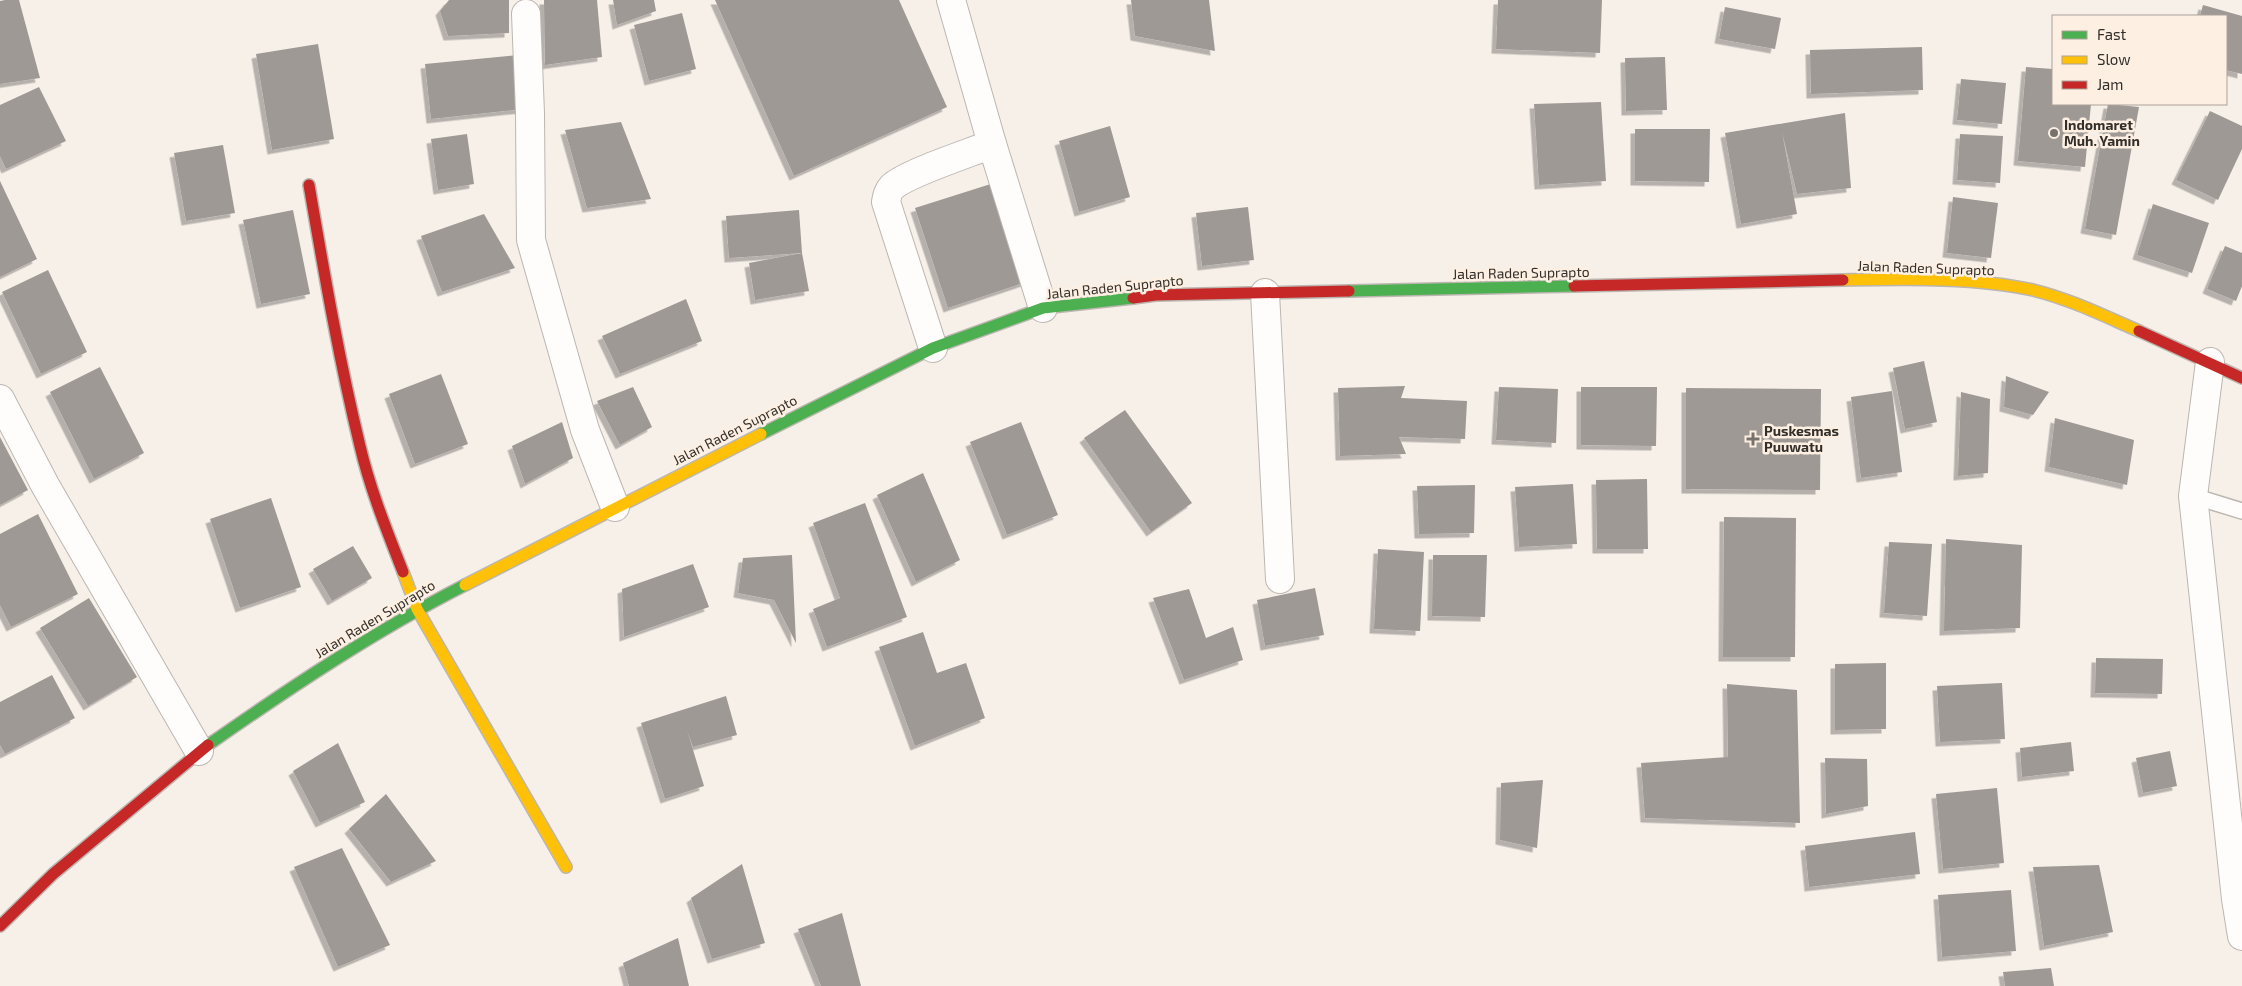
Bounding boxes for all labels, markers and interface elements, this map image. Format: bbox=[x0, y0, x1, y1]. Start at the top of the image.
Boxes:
legend bbox=[2052, 15, 2227, 105]
text: Fast bbox=[2097, 25, 2127, 43]
text: Slow bbox=[2097, 50, 2131, 68]
text: Jam bbox=[2097, 75, 2123, 93]
place label: Indomaret Muh. Yamin bbox=[2064, 116, 2140, 149]
marker: Indomaret Muh. Yamin bbox=[2048, 127, 2060, 139]
street label: Jalan Raden Suprapto bbox=[1857, 257, 1995, 278]
street label: Jalan Raden Suprapto bbox=[1452, 263, 1590, 282]
street label: Jalan Raden Suprapto bbox=[1046, 271, 1184, 302]
street label: Jalan Raden Suprapto bbox=[670, 391, 800, 468]
place label: Puskesmas Puuwatu bbox=[1764, 422, 1839, 455]
marker: Puskesmas Puuwatu bbox=[1746, 432, 1760, 446]
street label: Jalan Raden Suprapto bbox=[312, 576, 438, 661]

